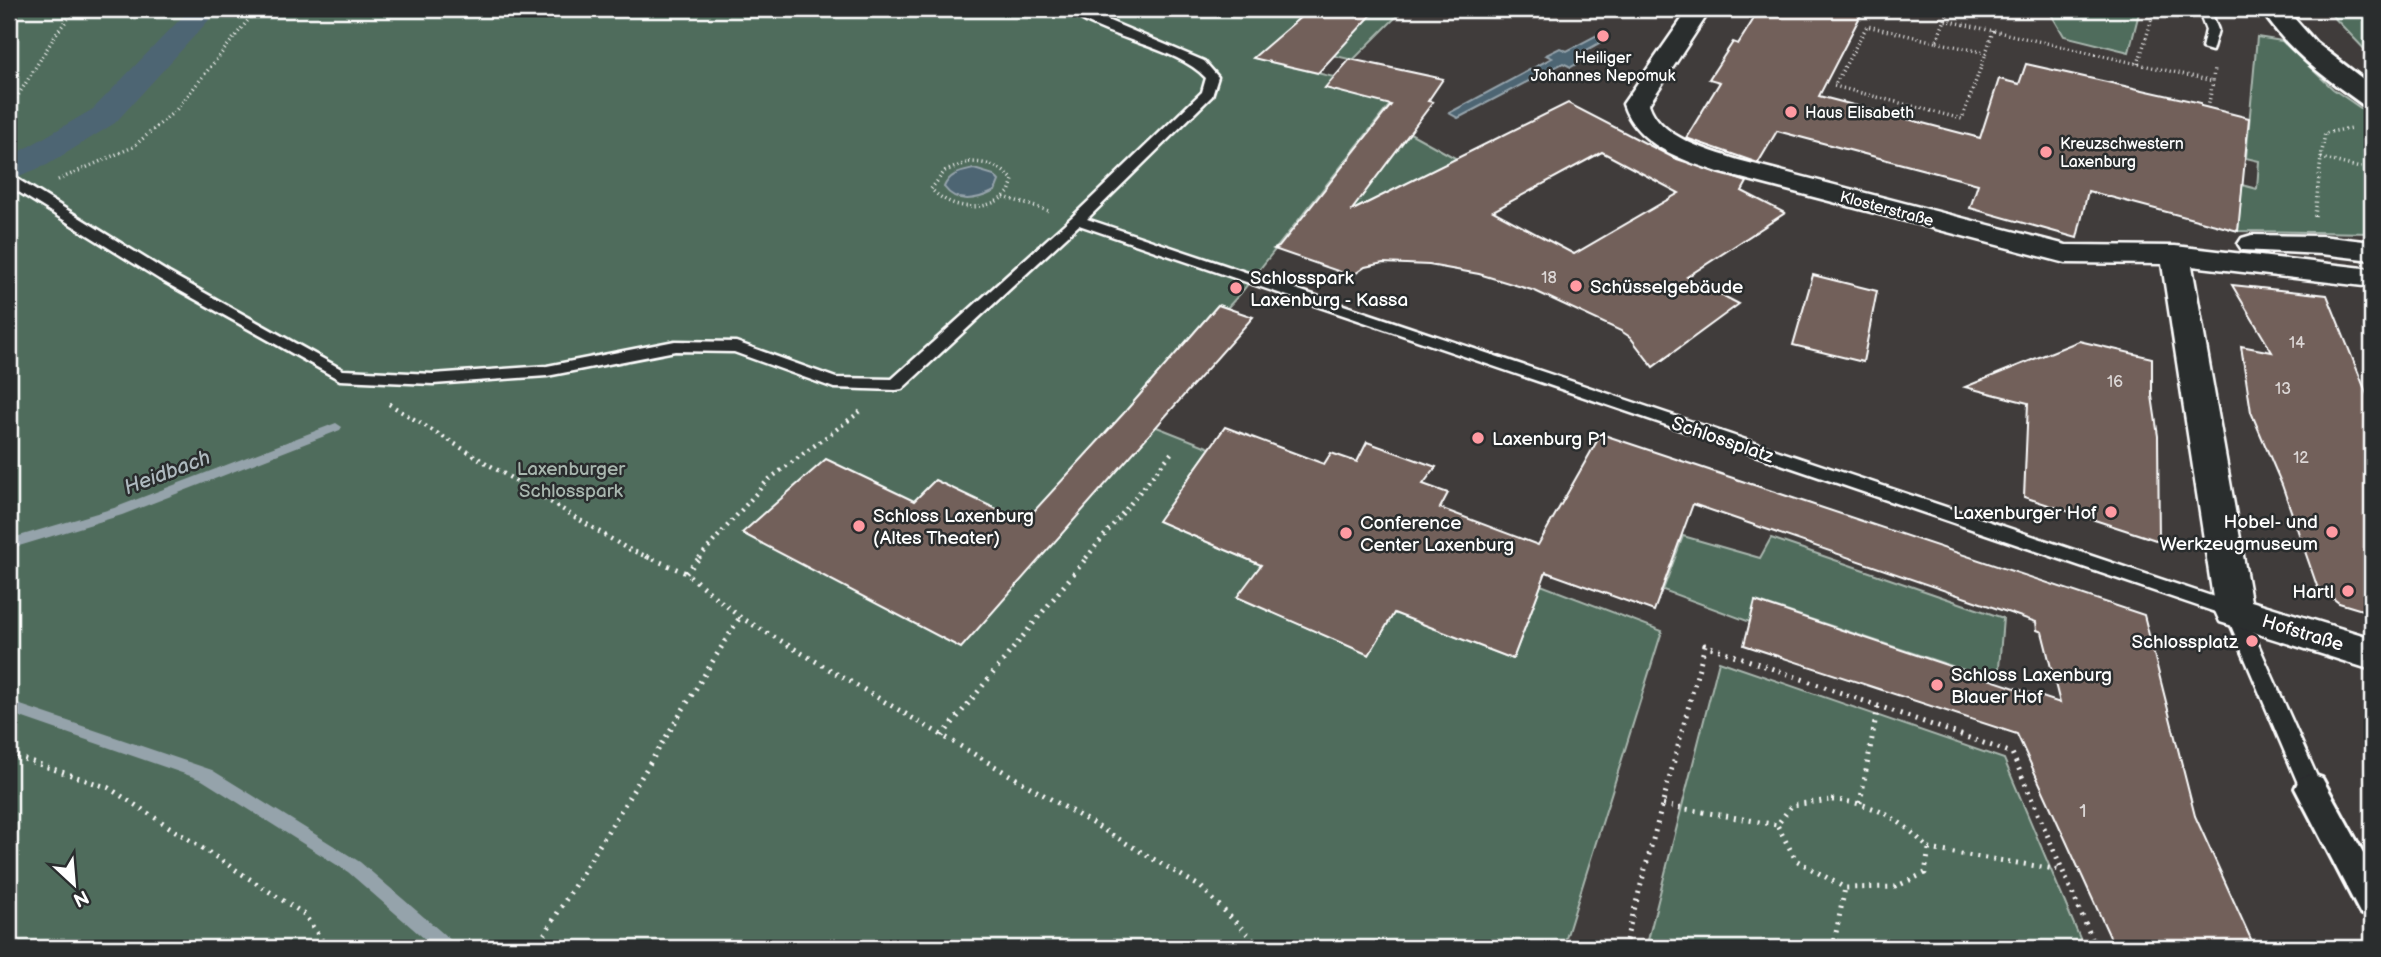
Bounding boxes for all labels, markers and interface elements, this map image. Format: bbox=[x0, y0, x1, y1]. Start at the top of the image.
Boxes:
marker: Heiliger Johannes Nepomuk bbox=[1595, 28, 1611, 44]
place label: Heiliger Johannes Nepomuk bbox=[1531, 49, 1675, 86]
marker: Haus Elisabeth bbox=[1783, 104, 1799, 120]
place label: Haus Elisabeth bbox=[1805, 104, 1914, 123]
place label: Kreuzschwestern Laxenburg bbox=[2060, 135, 2184, 172]
marker: Kreuzschwestern Laxenburg bbox=[2038, 144, 2054, 160]
street label: Klosterstraße bbox=[1838, 188, 1936, 231]
place label: Schlosspark Laxenburg - Kassa bbox=[1250, 267, 1408, 312]
house number: 18 bbox=[1541, 269, 1557, 288]
place label: Schüsselgebäude bbox=[1590, 276, 1743, 299]
marker: Schüsselgebäude bbox=[1568, 278, 1584, 294]
marker: Schlosspark Laxenburg - Kassa bbox=[1228, 280, 1244, 296]
house number: 14 bbox=[2289, 334, 2305, 353]
house number: 16 bbox=[2107, 373, 2123, 392]
house number: 13 bbox=[2275, 380, 2291, 399]
street label: Schlossplatz bbox=[1668, 412, 1778, 469]
place label: Laxenburg P1 bbox=[1492, 428, 1607, 451]
marker: Laxenburg P1 bbox=[1470, 430, 1486, 446]
water label: Heidbach bbox=[120, 444, 214, 500]
house number: 12 bbox=[2293, 449, 2309, 468]
park label: Laxenburger Schlosspark bbox=[517, 458, 626, 503]
place label: Laxenburger Hof bbox=[1953, 502, 2097, 525]
marker: Laxenburger Hof bbox=[2103, 504, 2119, 520]
place label: Schloss Laxenburg (Altes Theater) bbox=[873, 505, 1034, 550]
place label: Hobel- und Werkzeugmuseum bbox=[2160, 511, 2318, 556]
place label: Conference Center Laxenburg bbox=[1360, 512, 1514, 557]
marker: Schloss Laxenburg (Altes Theater) bbox=[851, 518, 867, 534]
marker: Hobel- und Werkzeugmuseum bbox=[2324, 524, 2340, 540]
marker: Conference Center Laxenburg bbox=[1338, 525, 1354, 541]
place label: Hartl bbox=[2292, 581, 2334, 604]
marker: Hartl bbox=[2340, 583, 2356, 599]
street label: Hofstraße bbox=[2259, 610, 2346, 657]
place label: Schlossplatz bbox=[2131, 631, 2239, 654]
marker: Schlossplatz bbox=[2244, 633, 2260, 649]
place label: Schloss Laxenburg Blauer Hof bbox=[1951, 664, 2112, 709]
marker: Schloss Laxenburg Blauer Hof bbox=[1929, 677, 1945, 693]
house number: 1 bbox=[2079, 800, 2087, 823]
north arrow bbox=[38, 848, 108, 918]
text: N bbox=[69, 884, 92, 911]

